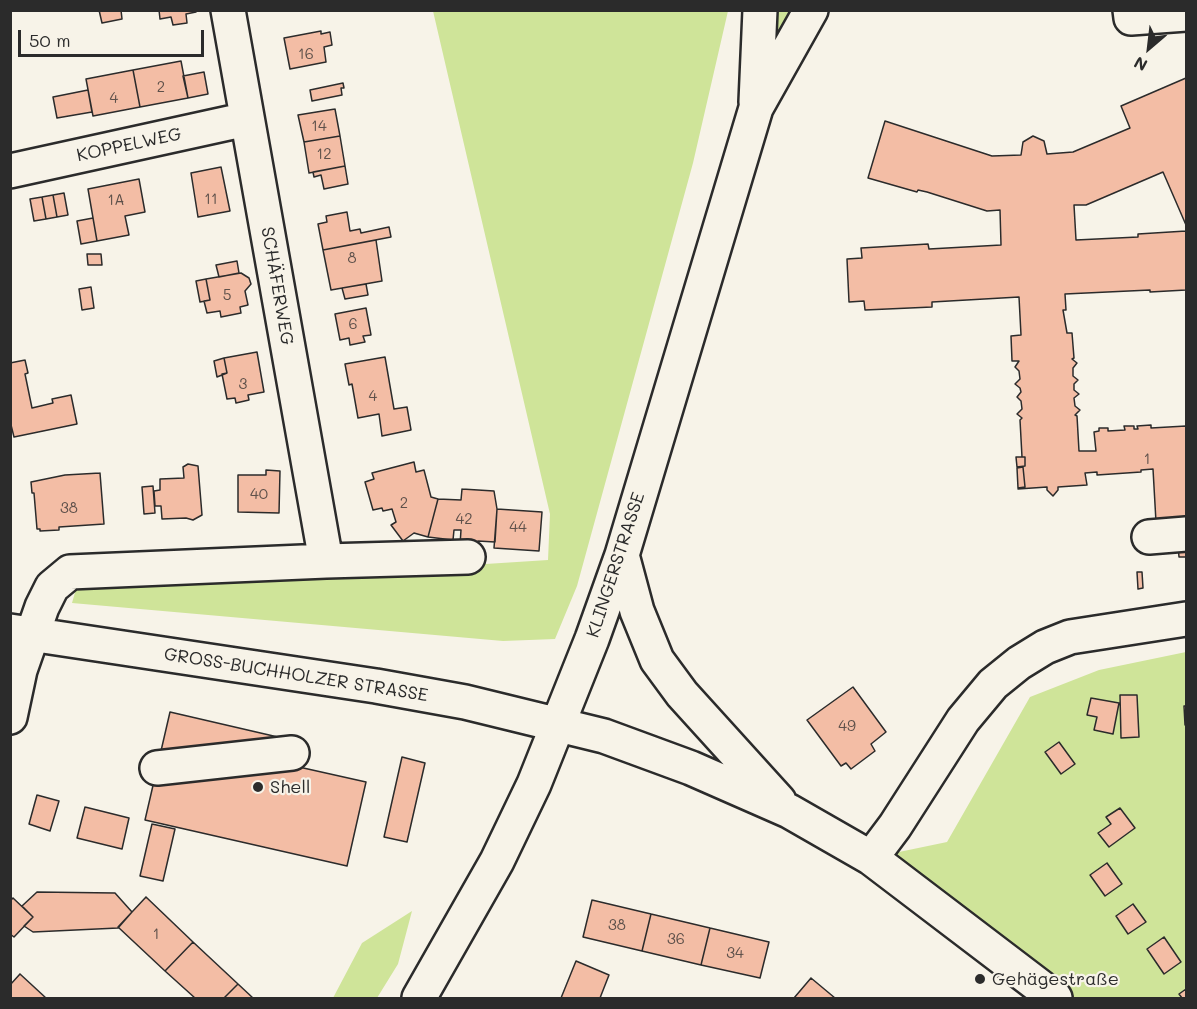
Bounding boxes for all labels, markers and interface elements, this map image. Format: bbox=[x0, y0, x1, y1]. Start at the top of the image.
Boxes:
scale bar bbox=[21, 18, 207, 56]
north arrow bbox=[1119, 18, 1179, 78]
text: 50 m bbox=[29, 28, 71, 52]
house number: 16 bbox=[298, 45, 314, 63]
text: N bbox=[1130, 52, 1151, 76]
house number: 2 bbox=[157, 78, 165, 96]
house number: 4 bbox=[110, 89, 118, 107]
house number: 14 bbox=[311, 117, 327, 135]
street label: KOPPELWEG bbox=[75, 123, 183, 167]
house number: 12 bbox=[316, 145, 332, 163]
house number: 11 bbox=[204, 190, 218, 208]
house number: 1A bbox=[107, 191, 125, 209]
street label: SCHÄFERWEG bbox=[256, 225, 298, 347]
house number: 8 bbox=[347, 249, 357, 267]
house number: 5 bbox=[223, 286, 231, 304]
house number: 6 bbox=[348, 315, 358, 333]
house number: 3 bbox=[239, 375, 247, 393]
house number: 4 bbox=[369, 387, 377, 405]
house number: 1 bbox=[1144, 450, 1150, 468]
house number: 40 bbox=[250, 485, 268, 503]
street label: KLINGERSTRASSE bbox=[582, 490, 650, 640]
house number: 2 bbox=[400, 494, 408, 512]
house number: 38 bbox=[60, 499, 78, 517]
house number: 42 bbox=[455, 510, 473, 528]
house number: 44 bbox=[509, 518, 527, 536]
street label: GROSS-BUCHHOLZER STRASSE bbox=[163, 643, 429, 707]
house number: 49 bbox=[838, 717, 856, 735]
place label: Shell bbox=[270, 776, 310, 798]
marker: Shell bbox=[251, 780, 265, 794]
house number: 38 bbox=[608, 916, 626, 934]
house number: 1 bbox=[153, 925, 159, 943]
house number: 36 bbox=[667, 930, 685, 948]
house number: 34 bbox=[726, 944, 744, 962]
place label: Gehägestraße bbox=[992, 968, 1119, 990]
marker: Gehägestraße bbox=[973, 972, 987, 986]

